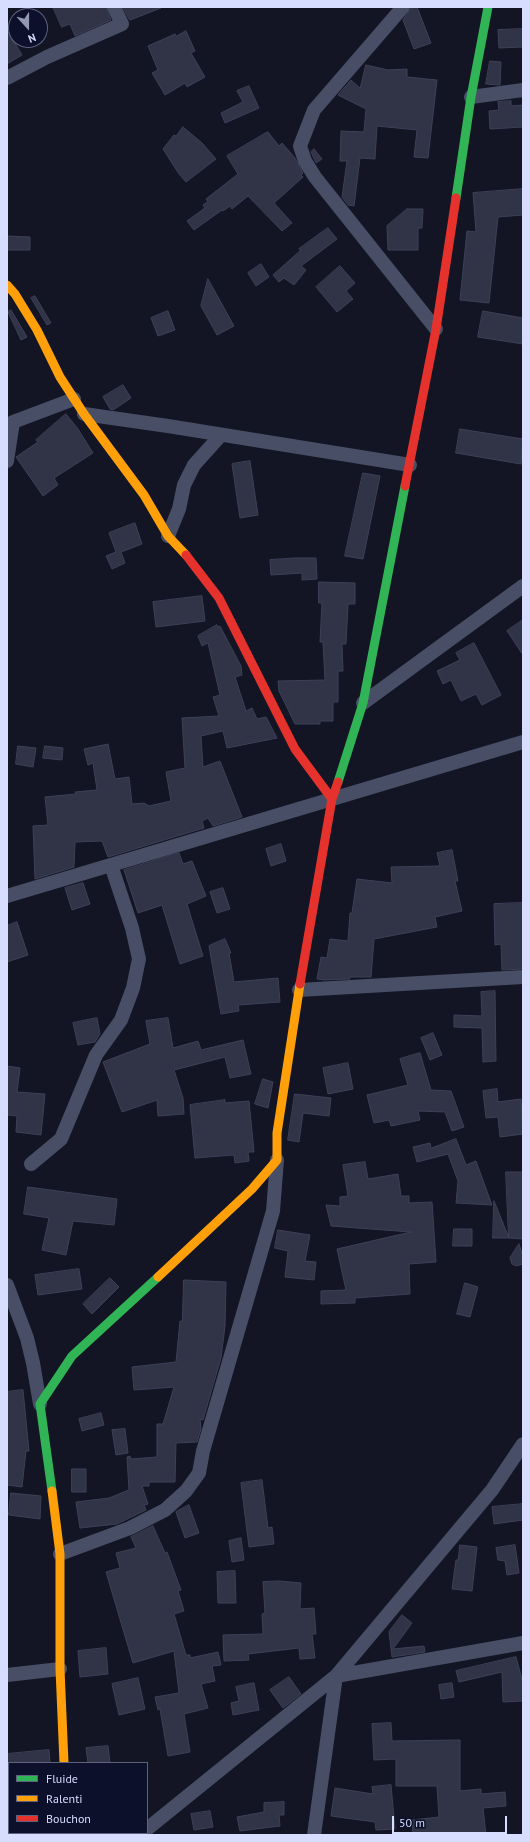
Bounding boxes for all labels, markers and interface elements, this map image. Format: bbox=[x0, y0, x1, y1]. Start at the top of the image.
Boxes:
north arrow bbox=[8, 8, 48, 48]
text: N bbox=[26, 30, 38, 46]
legend bbox=[8, 1762, 148, 1834]
text: Fluide bbox=[46, 1771, 78, 1786]
text: Ralenti bbox=[46, 1791, 82, 1806]
scale bar bbox=[394, 1808, 509, 1834]
text: Bouchon bbox=[46, 1811, 91, 1826]
text: 50 m bbox=[399, 1815, 425, 1830]

